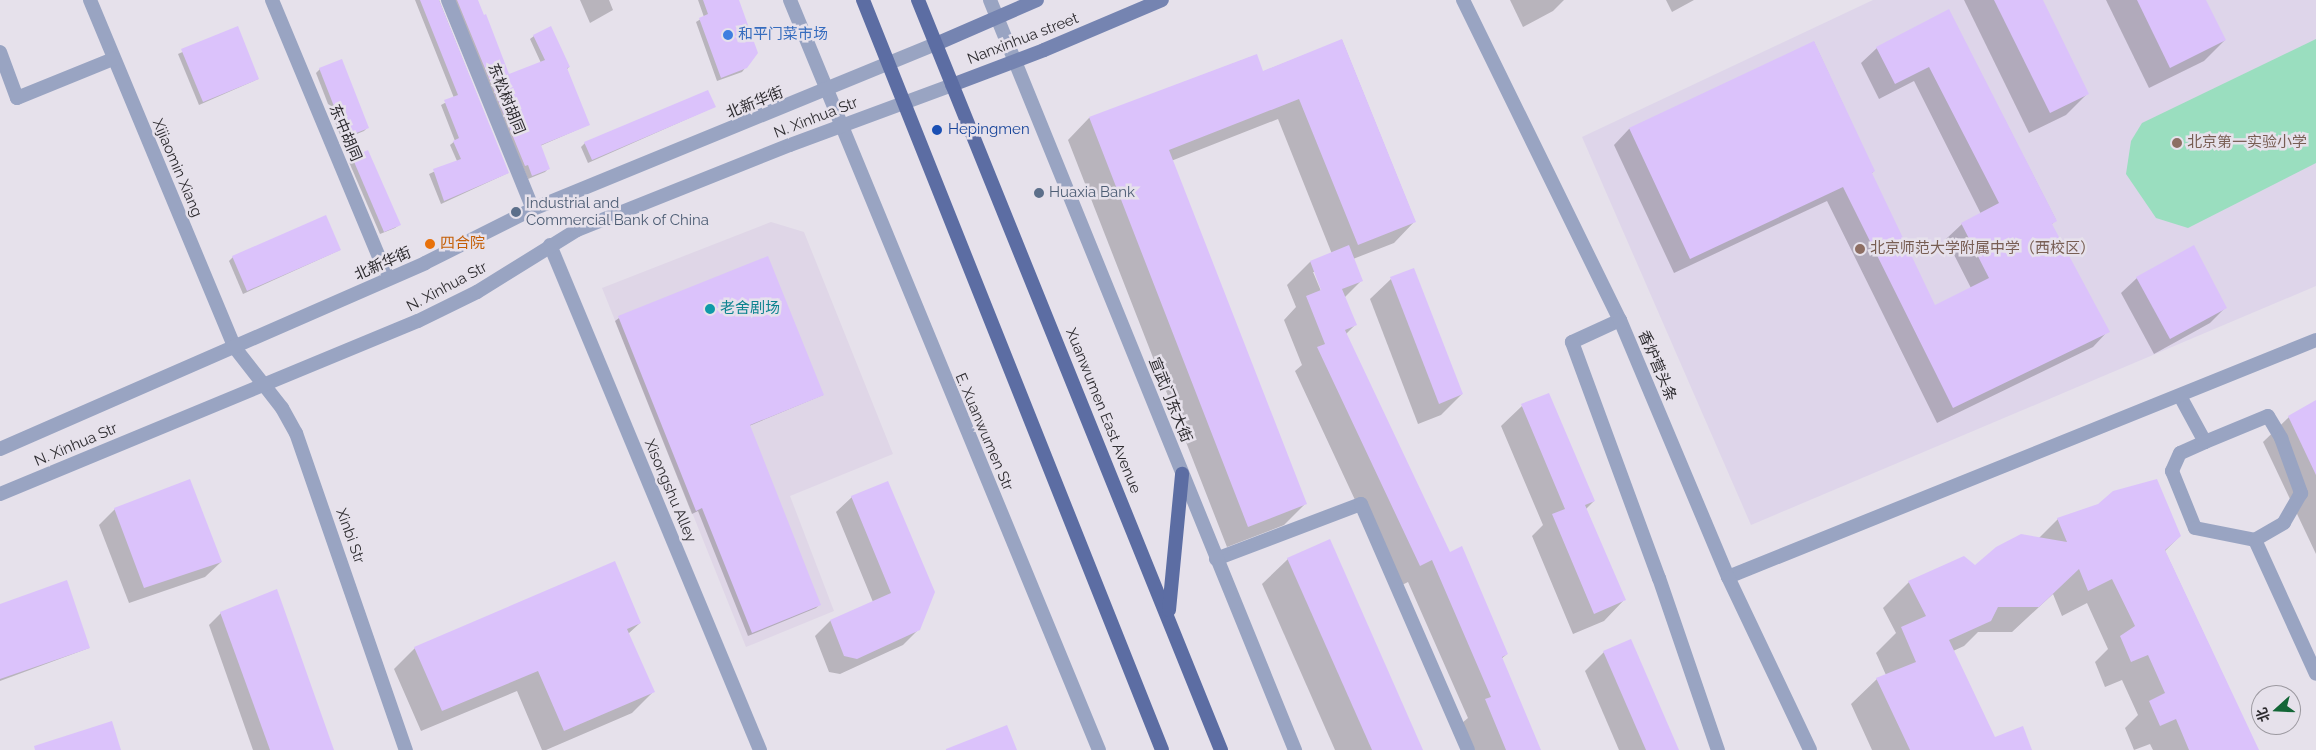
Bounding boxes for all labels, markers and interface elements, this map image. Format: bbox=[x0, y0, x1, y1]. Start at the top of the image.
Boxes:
street label: Nanxinhua street bbox=[965, 10, 1081, 68]
place label: 和平门菜市场 bbox=[738, 26, 828, 44]
marker: 和平门菜市场 bbox=[722, 29, 734, 41]
street label: 东松树胡同 bbox=[484, 61, 528, 137]
street label: 北新华街 bbox=[724, 83, 786, 123]
street label: N. Xinhua Str bbox=[771, 94, 861, 142]
street label: 东中胡同 bbox=[325, 102, 365, 164]
street label: Xijiaomin Xiang bbox=[148, 116, 206, 220]
place label: Hepingmen bbox=[948, 121, 1030, 139]
marker: Hepingmen bbox=[930, 123, 944, 137]
place label: 北京第一实验小学 bbox=[2187, 134, 2307, 152]
marker: 北京第一实验小学 bbox=[2171, 137, 2183, 149]
place label: Huaxia Bank bbox=[1049, 184, 1135, 202]
marker: Huaxia Bank bbox=[1033, 187, 1045, 199]
place label: Industrial and Commercial Bank of China bbox=[526, 194, 710, 229]
marker: Industrial and Commercial Bank of China bbox=[510, 206, 522, 218]
place label: 四合院 bbox=[440, 235, 485, 253]
marker: 四合院 bbox=[424, 238, 436, 250]
place label: 北京师范大学附属中学（西校区） bbox=[1870, 240, 2095, 258]
marker: 北京师范大学附属中学（西校区） bbox=[1854, 243, 1866, 255]
street label: 北新华街 bbox=[352, 244, 414, 284]
street label: N. Xinhua Str bbox=[404, 258, 490, 316]
place label: 老舍剧场 bbox=[720, 300, 780, 318]
marker: 老舍剧场 bbox=[704, 303, 716, 315]
street label: Xuanwumen East Avenue bbox=[1061, 326, 1145, 496]
street label: 香炉营头条 bbox=[1634, 328, 1680, 404]
street label: 宣武门东大街 bbox=[1145, 355, 1195, 445]
street label: E. Xuanwumen Str bbox=[951, 370, 1017, 494]
street label: N. Xinhua Str bbox=[32, 419, 120, 471]
street label: Xisongshu Alley bbox=[640, 437, 700, 545]
street label: Xinbi Str bbox=[332, 506, 368, 566]
north arrow bbox=[2251, 685, 2301, 735]
text: 北 bbox=[2253, 705, 2273, 724]

